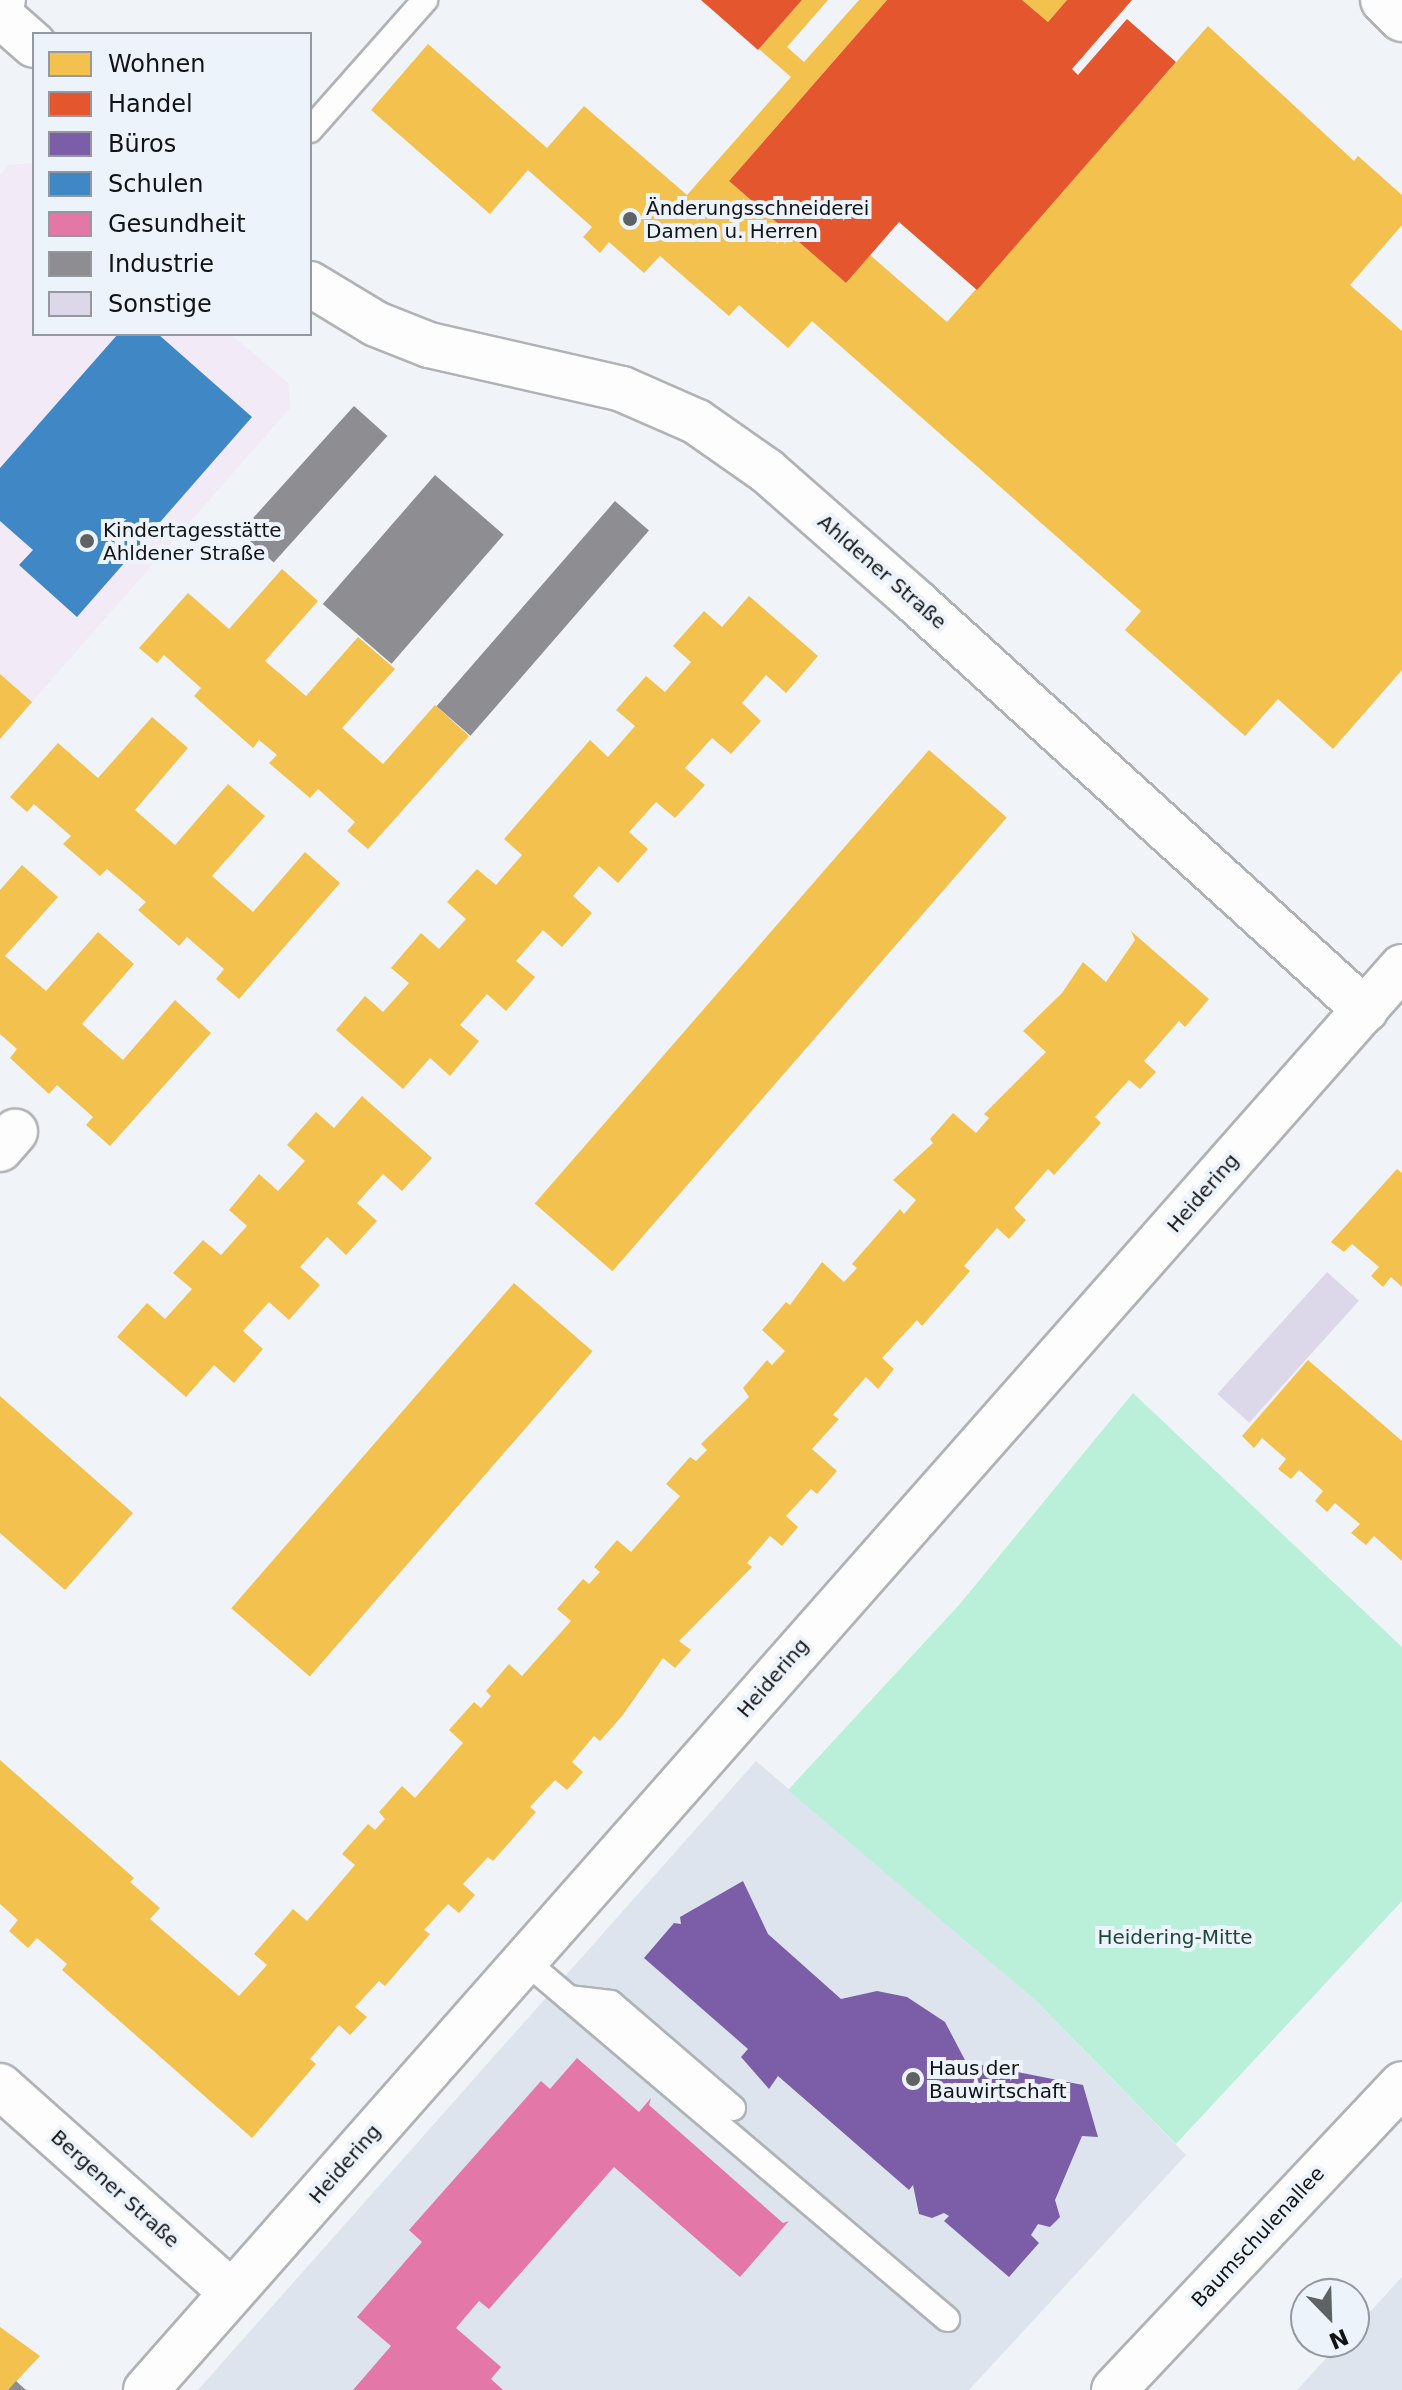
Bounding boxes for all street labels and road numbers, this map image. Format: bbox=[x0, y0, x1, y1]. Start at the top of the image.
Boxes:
street label: Ahldener Straße bbox=[813, 510, 951, 634]
street label: Heidering bbox=[1162, 1149, 1244, 1237]
street label: Heidering bbox=[732, 1634, 814, 1722]
street label: Heidering bbox=[304, 2120, 386, 2208]
street label: Bergener Straße bbox=[46, 2125, 184, 2253]
street label: Baumschulenallee bbox=[1187, 2162, 1329, 2312]

